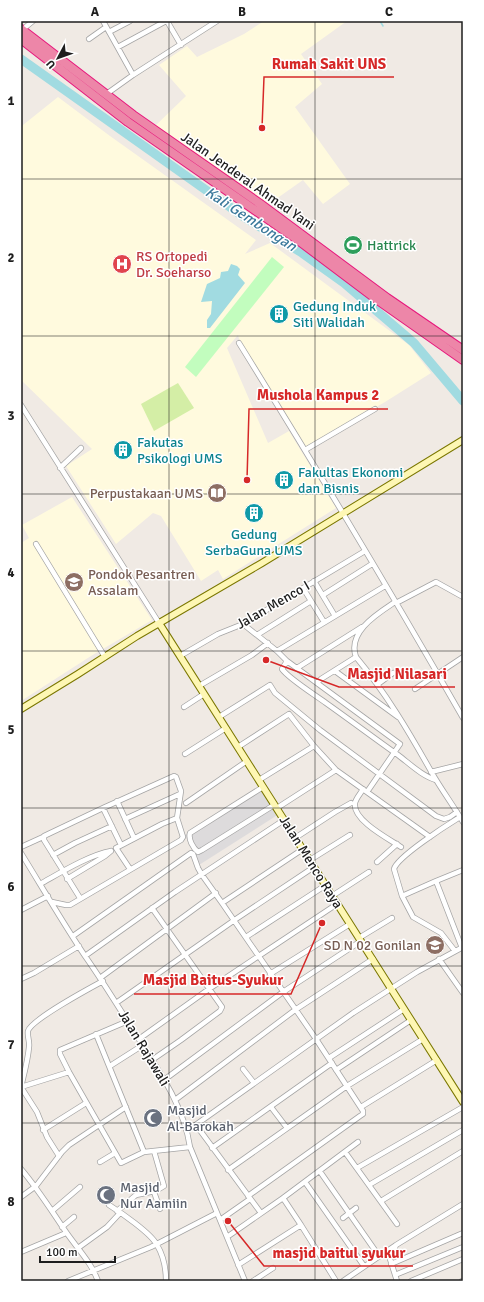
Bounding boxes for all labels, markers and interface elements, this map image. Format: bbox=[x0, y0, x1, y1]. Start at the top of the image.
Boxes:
text: A bbox=[91, 4, 100, 20]
text: B bbox=[238, 4, 246, 20]
text: C bbox=[385, 4, 393, 20]
north arrow bbox=[38, 38, 78, 78]
callout: Rumah Sakit UNS bbox=[264, 50, 394, 77]
text: Rumah Sakit UNS bbox=[272, 55, 386, 73]
text: U bbox=[43, 57, 58, 71]
text: 1 bbox=[7, 93, 15, 109]
street label: Jalan Jenderal Ahmad Yani bbox=[178, 128, 318, 234]
water label: Kali Gembongan bbox=[202, 183, 301, 256]
sports icon: Hattrick bbox=[342, 234, 364, 256]
place label: Hattrick bbox=[367, 237, 416, 254]
place label: RS Ortopedi Dr. Soeharso bbox=[136, 248, 211, 281]
text: 2 bbox=[7, 250, 15, 266]
hospital icon: RS Ortopedi Dr. Soeharso bbox=[111, 253, 133, 275]
place label: Gedung Induk Siti Walidah bbox=[293, 298, 376, 331]
building icon: Gedung Induk Siti Walidah bbox=[268, 303, 290, 325]
callout: Mushola Kampus 2 bbox=[249, 382, 388, 409]
text: Mushola Kampus 2 bbox=[257, 386, 379, 404]
text: 3 bbox=[7, 408, 15, 424]
place label: Fakutas Psikologi UMS bbox=[137, 434, 223, 467]
building icon: Fakutas Psikologi UMS bbox=[112, 439, 134, 461]
place label: Fakultas Ekonomi dan Bisnis bbox=[298, 464, 403, 497]
building icon: Fakultas Ekonomi dan Bisnis bbox=[273, 469, 295, 491]
library icon: Perpustakaan UMS bbox=[206, 482, 228, 504]
place label: Perpustakaan UMS bbox=[90, 485, 203, 502]
building icon: Gedung SerbaGuna UMS bbox=[243, 502, 265, 524]
place label: Gedung SerbaGuna UMS bbox=[205, 526, 303, 559]
text: 4 bbox=[7, 565, 15, 581]
place label: Pondok Pesantren Assalam bbox=[88, 566, 195, 599]
school or university icon: Pondok Pesantren Assalam bbox=[63, 571, 85, 593]
street label: Jalan Menco I bbox=[233, 577, 313, 633]
callout: Masjid Nilasari bbox=[339, 660, 455, 687]
text: Masjid Nilasari bbox=[347, 665, 447, 683]
text: 5 bbox=[7, 722, 15, 738]
street label: Jalan Menco Raya bbox=[276, 812, 346, 912]
text: 6 bbox=[7, 879, 15, 895]
school or university icon: SD N 02 Gonilan bbox=[424, 934, 446, 956]
place label: SD N 02 Gonilan bbox=[324, 937, 421, 954]
callout: Masjid Baitus-Syukur bbox=[134, 967, 291, 994]
text: Masjid Baitus-Syukur bbox=[143, 971, 283, 989]
street label: Jalan Rajawali bbox=[115, 1007, 173, 1089]
text: 7 bbox=[7, 1037, 15, 1053]
place label: Masjid Al-Barokah bbox=[167, 1102, 234, 1135]
mosque icon: Masjid Al-Barokah bbox=[142, 1107, 164, 1129]
place label: Masjid Nur Aamiin bbox=[120, 1179, 187, 1212]
mosque icon: Masjid Nur Aamiin bbox=[95, 1184, 117, 1206]
text: 8 bbox=[7, 1194, 15, 1210]
scale bar bbox=[40, 1238, 115, 1264]
callout: masjid baitul syukur bbox=[264, 1239, 413, 1266]
text: masjid baitul syukur bbox=[272, 1244, 406, 1262]
text: 100 m bbox=[46, 1245, 78, 1260]

